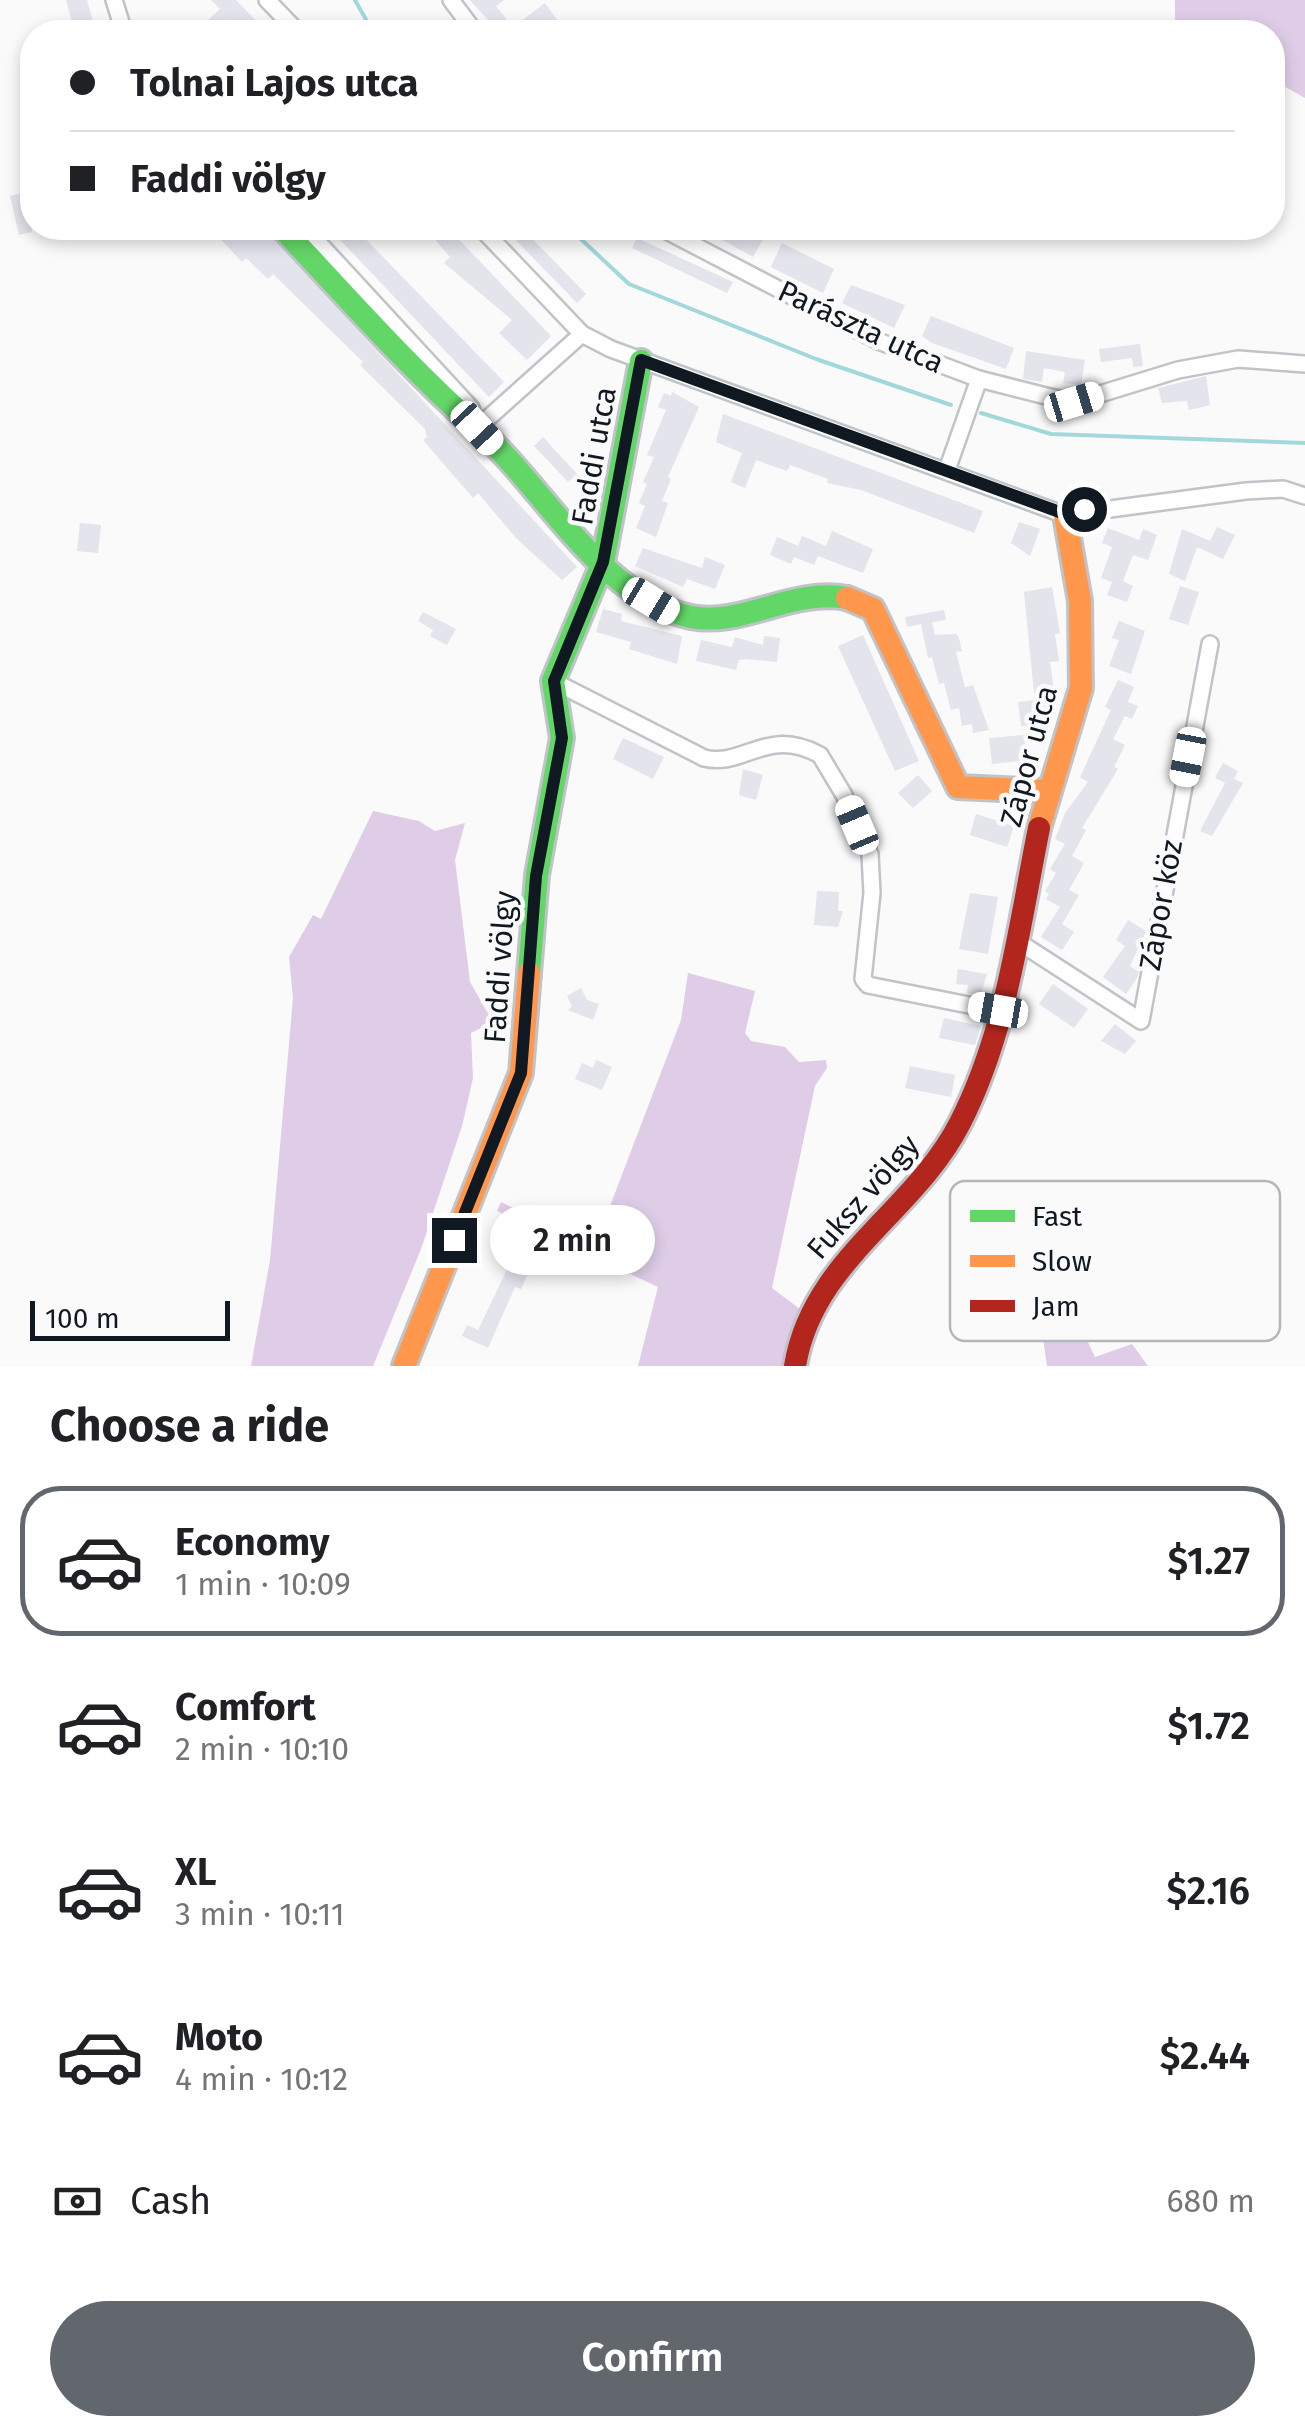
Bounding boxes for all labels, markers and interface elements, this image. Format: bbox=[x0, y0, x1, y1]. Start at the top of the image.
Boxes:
text: Tolnai Lajos utca bbox=[130, 60, 419, 106]
text: Faddi völgy bbox=[130, 156, 326, 202]
street label: Parászta utca bbox=[772, 273, 950, 381]
car bbox=[1041, 379, 1107, 425]
street label: Faddi utca bbox=[564, 384, 624, 528]
car bbox=[446, 396, 508, 460]
route start bbox=[1062, 487, 1107, 532]
car bbox=[618, 573, 684, 629]
street label: Zápor utca bbox=[993, 682, 1065, 830]
car bbox=[1168, 725, 1208, 789]
car bbox=[831, 792, 883, 858]
street label: Zápor köz bbox=[1132, 837, 1190, 973]
street label: Faddi völgy bbox=[477, 889, 523, 1044]
car bbox=[966, 990, 1030, 1030]
street label: Fuksz völgy bbox=[799, 1127, 927, 1266]
legend bbox=[950, 1181, 1280, 1341]
text: Fast bbox=[1032, 1200, 1083, 1233]
callout: 2 min bbox=[489, 1205, 654, 1275]
route end bbox=[432, 1218, 477, 1263]
text: 2 min bbox=[533, 1221, 612, 1259]
text: Slow bbox=[1032, 1245, 1092, 1278]
text: Jam bbox=[1032, 1290, 1080, 1323]
scale bar bbox=[30, 1296, 230, 1340]
text: 100 m bbox=[45, 1302, 120, 1335]
text: Choose a ride bbox=[50, 1399, 329, 1453]
icon: car bbox=[55, 1516, 145, 1606]
text: Economy bbox=[175, 1519, 330, 1565]
text: $1.27 bbox=[1168, 1538, 1250, 1584]
text: 1 min · 10:09 bbox=[175, 1565, 351, 1603]
icon: car bbox=[55, 1681, 145, 1771]
text: Comfort bbox=[175, 1684, 316, 1730]
text: $1.72 bbox=[1168, 1703, 1250, 1749]
text: 2 min · 10:10 bbox=[175, 1730, 349, 1768]
icon: car bbox=[55, 1846, 145, 1936]
text: XL bbox=[175, 1849, 217, 1895]
text: $2.16 bbox=[1166, 1868, 1250, 1914]
text: 3 min · 10:11 bbox=[175, 1895, 345, 1933]
icon: car bbox=[55, 2011, 145, 2101]
text: Moto bbox=[175, 2014, 263, 2060]
text: $2.44 bbox=[1160, 2033, 1250, 2079]
text: 4 min · 10:12 bbox=[175, 2060, 348, 2098]
icon: cash bbox=[50, 2174, 105, 2229]
text: Cash bbox=[130, 2178, 211, 2224]
text: 680 m bbox=[1167, 2182, 1255, 2220]
button: Confirm bbox=[50, 2301, 1255, 2416]

